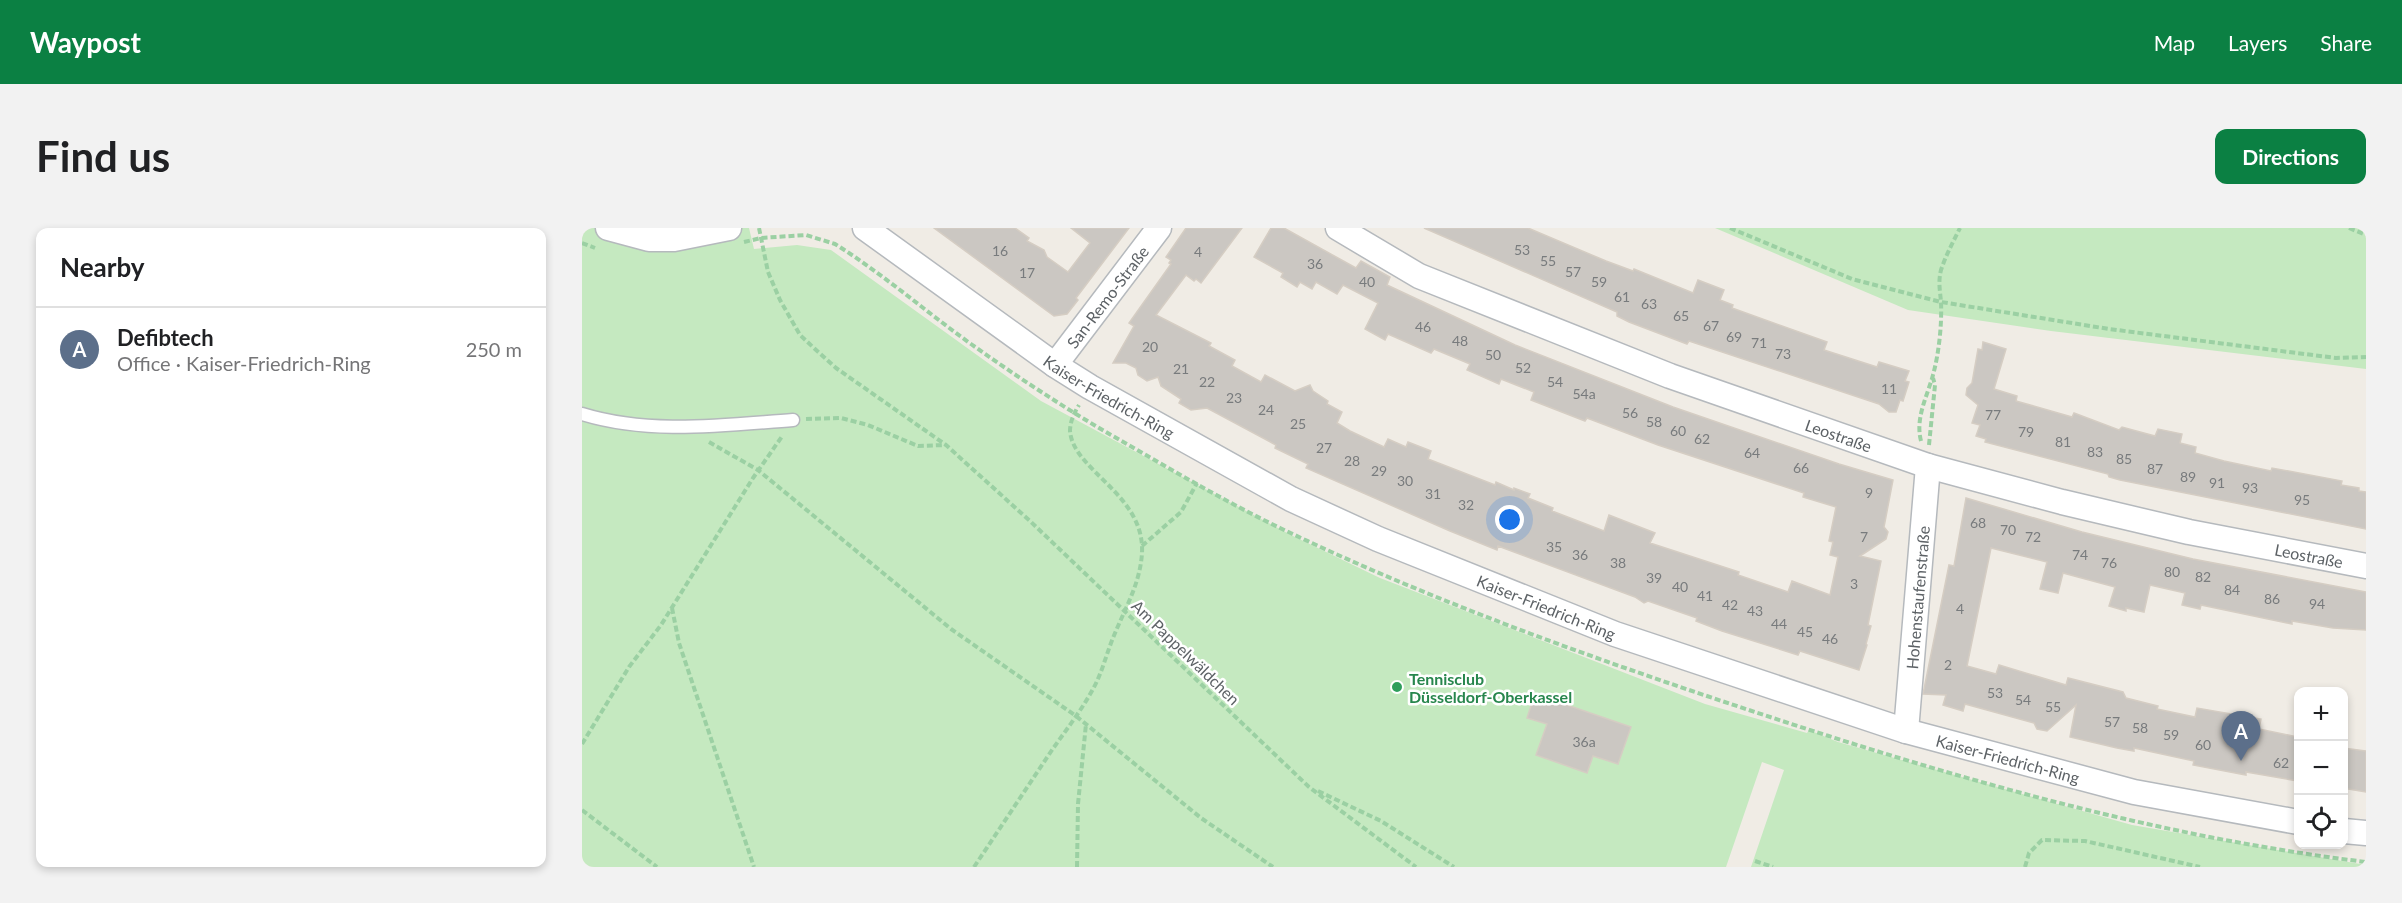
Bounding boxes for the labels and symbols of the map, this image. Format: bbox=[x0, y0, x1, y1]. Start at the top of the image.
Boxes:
house number: 53 bbox=[1514, 241, 1530, 258]
house number: 16 bbox=[992, 242, 1008, 259]
street label: San-Remo-Straße bbox=[1062, 242, 1152, 351]
house number: 4 bbox=[1194, 243, 1202, 260]
house number: 55 bbox=[1540, 252, 1556, 269]
house number: 36 bbox=[1307, 255, 1323, 272]
house number: 57 bbox=[1565, 263, 1581, 280]
house number: 17 bbox=[1019, 264, 1035, 281]
house number: 40 bbox=[1359, 273, 1375, 290]
house number: 59 bbox=[1591, 273, 1607, 290]
house number: 61 bbox=[1614, 288, 1630, 305]
house number: 63 bbox=[1641, 295, 1657, 312]
house number: 65 bbox=[1673, 307, 1689, 324]
house number: 67 bbox=[1703, 317, 1719, 334]
house number: 46 bbox=[1415, 318, 1431, 335]
house number: 69 bbox=[1726, 328, 1742, 345]
house number: 48 bbox=[1452, 332, 1468, 349]
house number: 71 bbox=[1751, 334, 1767, 351]
house number: 20 bbox=[1142, 338, 1158, 355]
house number: 73 bbox=[1775, 345, 1791, 362]
house number: 50 bbox=[1485, 346, 1501, 363]
street label: Kaiser-Friedrich-Ring bbox=[1040, 351, 1178, 442]
house number: 52 bbox=[1515, 359, 1531, 376]
house number: 21 bbox=[1173, 360, 1189, 377]
house number: 22 bbox=[1199, 373, 1215, 390]
house number: 54 bbox=[1547, 373, 1563, 390]
house number: 11 bbox=[1881, 380, 1897, 397]
house number: 54a bbox=[1572, 385, 1596, 402]
house number: 23 bbox=[1226, 389, 1242, 406]
house number: 24 bbox=[1258, 401, 1274, 418]
house number: 56 bbox=[1622, 404, 1638, 421]
house number: 77 bbox=[1985, 406, 2001, 423]
house number: 58 bbox=[1646, 413, 1662, 430]
street label: Leostraße bbox=[1803, 414, 1875, 455]
house number: 25 bbox=[1290, 415, 1306, 432]
house number: 60 bbox=[1670, 422, 1686, 439]
house number: 79 bbox=[2018, 423, 2034, 440]
house number: 62 bbox=[1694, 430, 1710, 447]
house number: 81 bbox=[2055, 433, 2071, 450]
house number: 27 bbox=[1316, 439, 1332, 456]
house number: 83 bbox=[2087, 443, 2103, 460]
house number: 64 bbox=[1744, 444, 1760, 461]
house number: 85 bbox=[2116, 450, 2132, 467]
house number: 28 bbox=[1344, 452, 1360, 469]
house number: 66 bbox=[1793, 459, 1809, 476]
house number: 87 bbox=[2147, 460, 2163, 477]
house number: 29 bbox=[1371, 462, 1387, 479]
house number: 89 bbox=[2180, 468, 2196, 485]
house number: 30 bbox=[1397, 472, 1413, 489]
house number: 91 bbox=[2209, 474, 2225, 491]
house number: 93 bbox=[2242, 479, 2258, 496]
house number: 9 bbox=[1865, 484, 1873, 501]
house number: 31 bbox=[1425, 485, 1441, 502]
house number: 95 bbox=[2294, 491, 2310, 508]
house number: 32 bbox=[1458, 496, 1474, 513]
your location bbox=[1495, 505, 1524, 534]
house number: 68 bbox=[1970, 514, 1986, 531]
house number: 70 bbox=[2000, 521, 2016, 538]
street label: Hohenstaufenstraße bbox=[1902, 525, 1933, 670]
house number: 7 bbox=[1860, 528, 1868, 545]
house number: 72 bbox=[2025, 528, 2041, 545]
house number: 35 bbox=[1546, 538, 1562, 555]
street label: Leostraße bbox=[2273, 539, 2345, 571]
house number: 36 bbox=[1572, 546, 1588, 563]
house number: 74 bbox=[2072, 546, 2088, 563]
house number: 38 bbox=[1610, 554, 1626, 571]
house number: 76 bbox=[2101, 554, 2117, 571]
house number: 80 bbox=[2164, 563, 2180, 580]
house number: 82 bbox=[2195, 568, 2211, 585]
house number: 39 bbox=[1646, 569, 1662, 586]
street label: Kaiser-Friedrich-Ring bbox=[1474, 570, 1619, 643]
house number: 3 bbox=[1850, 575, 1858, 592]
house number: 40 bbox=[1672, 578, 1688, 595]
house number: 84 bbox=[2224, 581, 2240, 598]
house number: 41 bbox=[1697, 587, 1713, 604]
house number: 86 bbox=[2264, 590, 2280, 607]
house number: 94 bbox=[2309, 595, 2325, 612]
street label: Am Pappelwäldchen bbox=[1128, 596, 1244, 708]
house number: 42 bbox=[1722, 596, 1738, 613]
house number: 4 bbox=[1956, 600, 1964, 617]
house number: 43 bbox=[1747, 602, 1763, 619]
house number: 44 bbox=[1771, 615, 1787, 632]
house number: 45 bbox=[1797, 623, 1813, 640]
house number: 46 bbox=[1822, 630, 1838, 647]
house number: 2 bbox=[1944, 656, 1952, 673]
place label: Tennisclub Düsseldorf-Oberkassel bbox=[1409, 669, 1572, 706]
marker: Tennisclub Düsseldorf-Oberkassel bbox=[1390, 680, 1404, 694]
house number: 53 bbox=[1987, 684, 2003, 701]
house number: 54 bbox=[2015, 691, 2031, 708]
house number: 55 bbox=[2045, 698, 2061, 715]
pin: A bbox=[2222, 712, 2260, 761]
house number: 57 bbox=[2104, 713, 2120, 730]
house number: 58 bbox=[2132, 719, 2148, 736]
house number: 59 bbox=[2163, 726, 2179, 743]
street label: Kaiser-Friedrich-Ring bbox=[1934, 730, 2082, 787]
house number: 36a bbox=[1572, 733, 1596, 750]
house number: 60 bbox=[2195, 736, 2211, 753]
house number: 62 bbox=[2273, 754, 2289, 771]

